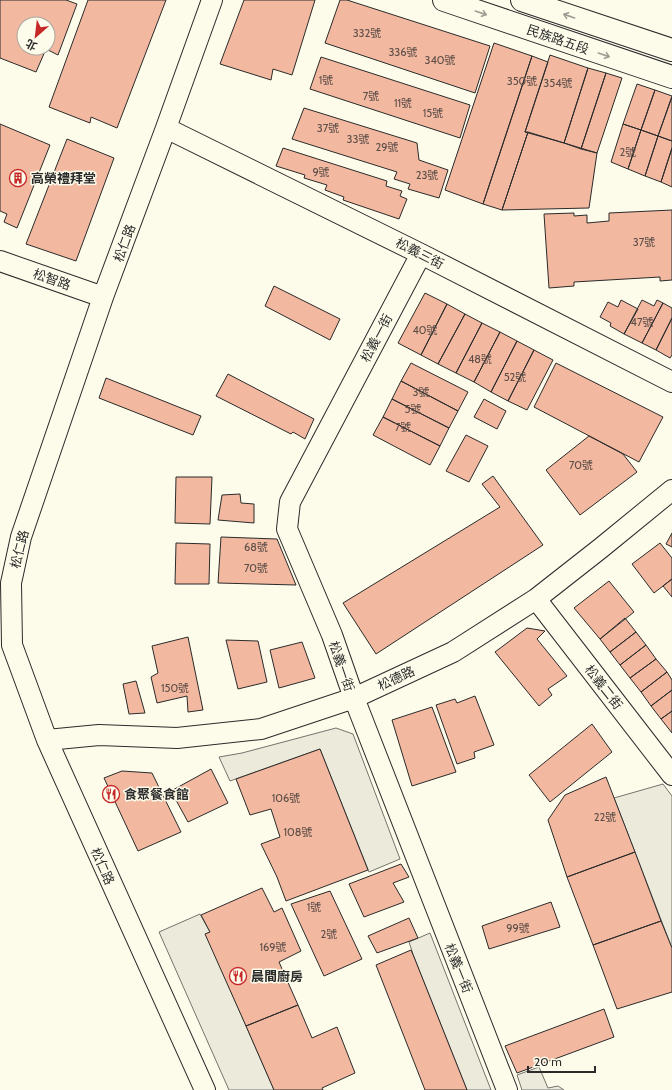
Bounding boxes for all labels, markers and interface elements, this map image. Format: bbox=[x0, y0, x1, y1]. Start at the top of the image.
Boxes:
one-way arrow bbox=[475, 10, 488, 17]
one-way arrow bbox=[562, 12, 575, 19]
north arrow bbox=[16, 16, 56, 56]
street label: 民族路五段 bbox=[525, 21, 591, 57]
house number: 332號 bbox=[353, 26, 381, 40]
text: 北 bbox=[23, 36, 39, 54]
house number: 336號 bbox=[388, 45, 418, 59]
one-way arrow bbox=[598, 52, 611, 59]
house number: 340號 bbox=[425, 53, 456, 67]
house number: 1號 bbox=[319, 73, 333, 87]
house number: 350號 bbox=[507, 74, 537, 88]
house number: 354號 bbox=[543, 76, 573, 90]
house number: 7號 bbox=[363, 89, 379, 103]
house number: 11號 bbox=[394, 96, 412, 110]
house number: 15號 bbox=[423, 106, 443, 120]
house number: 37號 bbox=[317, 121, 339, 135]
house number: 33號 bbox=[347, 132, 369, 146]
house number: 29號 bbox=[375, 140, 399, 154]
house number: 2號 bbox=[620, 145, 636, 159]
house number: 9號 bbox=[312, 165, 330, 179]
building icon: 高榮禮拜堂 bbox=[8, 168, 28, 188]
house number: 23號 bbox=[416, 168, 438, 182]
place label: 高榮禮拜堂 bbox=[31, 170, 96, 186]
street label: 松仁路 bbox=[110, 222, 138, 264]
street label: 松義三街 bbox=[393, 234, 447, 272]
house number: 37號 bbox=[633, 235, 655, 249]
street label: 松智路 bbox=[31, 265, 73, 293]
street label: 松義一街 bbox=[357, 311, 395, 365]
house number: 47號 bbox=[631, 315, 653, 329]
house number: 40號 bbox=[412, 323, 438, 337]
house number: 48號 bbox=[468, 352, 492, 366]
house number: 52號 bbox=[504, 370, 526, 384]
house number: 3號 bbox=[413, 385, 429, 399]
house number: 5號 bbox=[405, 402, 421, 416]
house number: 7號 bbox=[395, 420, 411, 434]
house number: 70號 bbox=[569, 458, 593, 472]
street label: 松仁路 bbox=[7, 528, 31, 570]
house number: 68號 bbox=[244, 540, 268, 554]
house number: 70號 bbox=[244, 561, 268, 575]
street label: 松義一街 bbox=[326, 639, 358, 693]
street label: 松義二街 bbox=[582, 662, 626, 712]
street label: 松德路 bbox=[375, 663, 417, 693]
house number: 150號 bbox=[161, 681, 189, 695]
restaurant icon: 食聚餐食館 bbox=[101, 784, 121, 804]
place label: 食聚餐食館 bbox=[124, 786, 189, 802]
house number: 106號 bbox=[272, 791, 300, 805]
house number: 22號 bbox=[594, 810, 616, 824]
house number: 108號 bbox=[284, 825, 312, 839]
street label: 松仁路 bbox=[88, 845, 118, 887]
house number: 1號 bbox=[307, 900, 321, 914]
house number: 99號 bbox=[506, 921, 530, 935]
house number: 2號 bbox=[321, 927, 337, 941]
house number: 169號 bbox=[259, 940, 287, 954]
street label: 松義一街 bbox=[442, 941, 476, 995]
restaurant icon: 晨間廚房 bbox=[228, 966, 248, 986]
place label: 晨間廚房 bbox=[251, 968, 303, 984]
scale bar bbox=[528, 1048, 595, 1074]
text: 20 m bbox=[534, 1054, 562, 1069]

